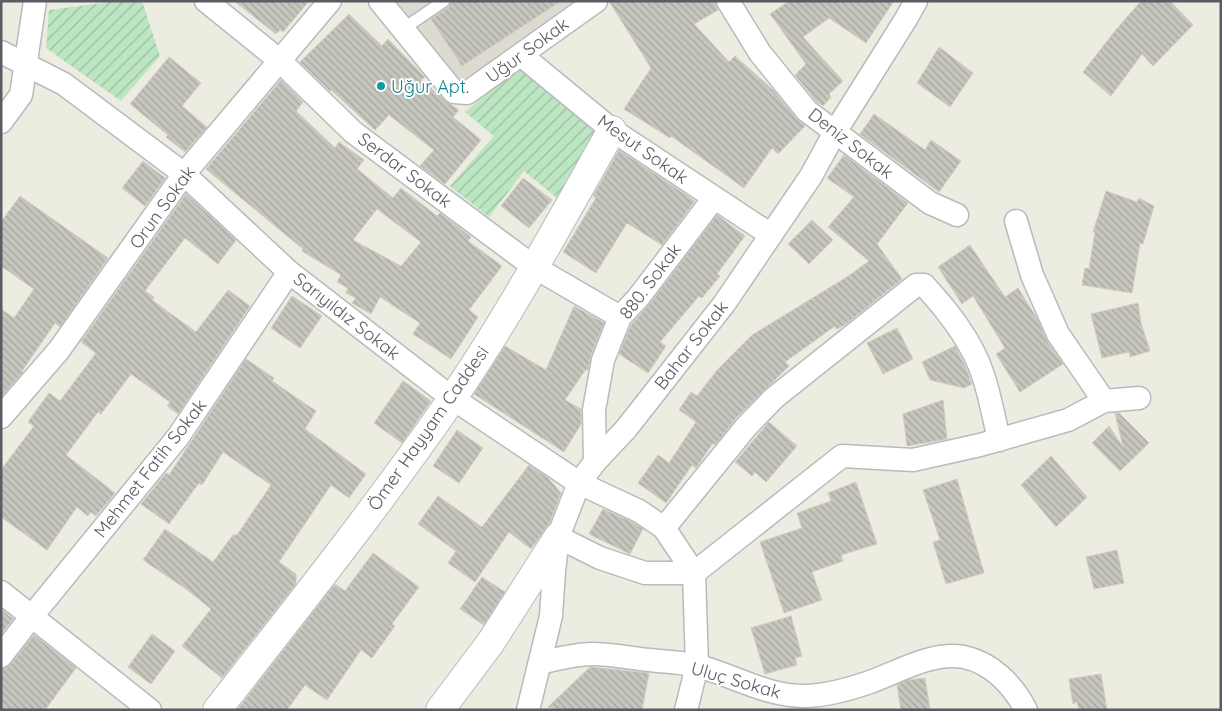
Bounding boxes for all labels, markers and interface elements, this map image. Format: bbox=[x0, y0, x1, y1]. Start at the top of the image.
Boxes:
street label: Uğur Sokak bbox=[481, 12, 573, 88]
place label: Uğur Apt. bbox=[391, 75, 469, 98]
marker: Uğur Apt. bbox=[375, 80, 387, 92]
street label: Deniz Sokak bbox=[804, 102, 898, 184]
street label: Mesut Sokak bbox=[593, 109, 693, 189]
street label: Serdar Sokak bbox=[354, 127, 456, 213]
street label: Orun Sokak bbox=[124, 161, 200, 253]
street label: 880. Sokak bbox=[614, 238, 686, 324]
street label: Sarıyıldız Sokak bbox=[289, 267, 405, 365]
street label: Bahar Sokak bbox=[649, 296, 733, 394]
street label: Ömer Hayyam Caddesi bbox=[362, 341, 494, 515]
street label: Mehmet Fatih Sokak bbox=[89, 394, 211, 542]
street label: Uluç Sokak bbox=[688, 656, 784, 704]

